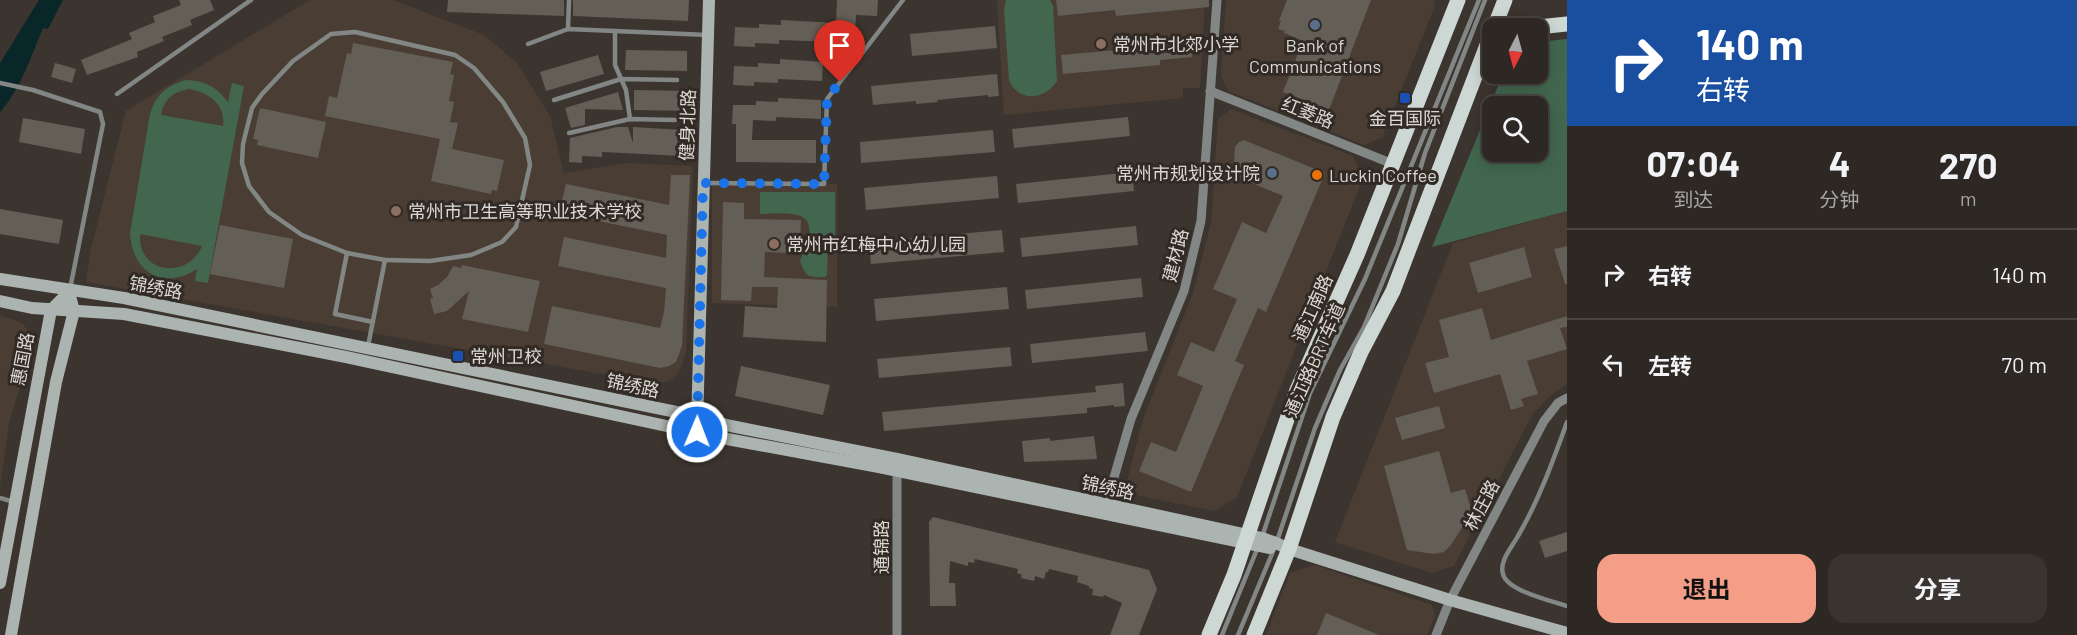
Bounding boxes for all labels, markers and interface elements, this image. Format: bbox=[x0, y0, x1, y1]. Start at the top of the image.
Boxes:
marker: Bank of Communications bbox=[1308, 18, 1322, 32]
north arrow bbox=[1482, 18, 1548, 84]
map controls bbox=[1482, 18, 1548, 162]
text: 140 m bbox=[1696, 18, 1804, 68]
pin bbox=[814, 20, 865, 82]
icon: right bbox=[1597, 24, 1675, 102]
icon: arrive bbox=[823, 29, 856, 62]
place label: 常州市北郊小学 bbox=[1113, 33, 1239, 55]
place label: Bank of Communications bbox=[1249, 34, 1381, 77]
marker: 常州市北郊小学 bbox=[1094, 37, 1108, 51]
text: 右转 bbox=[1696, 73, 1750, 105]
street label: 健身北路 bbox=[675, 89, 699, 161]
marker: 金百国际 bbox=[1398, 91, 1412, 105]
street label: 红菱路 bbox=[1279, 92, 1337, 132]
button: search bbox=[1482, 96, 1548, 162]
place label: 金百国际 bbox=[1369, 107, 1441, 129]
text: 07:04 bbox=[1646, 141, 1740, 184]
text: 4 bbox=[1829, 141, 1850, 184]
text: 270 bbox=[1939, 143, 1998, 186]
place label: 常州市规划设计院 bbox=[1116, 162, 1260, 184]
place label: Luckin Coffee bbox=[1329, 164, 1437, 186]
marker: 常州市规划设计院 bbox=[1265, 166, 1279, 180]
marker: Luckin Coffee bbox=[1310, 168, 1324, 182]
text: m bbox=[1960, 186, 1977, 210]
text: 到达 bbox=[1673, 187, 1713, 211]
text: 分钟 bbox=[1820, 187, 1860, 211]
place label: 常州市卫生高等职业技术学校 bbox=[408, 200, 642, 222]
marker: 常州市卫生高等职业技术学校 bbox=[389, 204, 403, 218]
street label: 建材路 bbox=[1158, 226, 1192, 284]
place label: 常州市红梅中心幼儿园 bbox=[786, 233, 966, 255]
marker: 常州市红梅中心幼儿园 bbox=[767, 237, 781, 251]
icon: right bbox=[1597, 258, 1630, 291]
text: 140 m bbox=[1992, 261, 2047, 287]
text: 右转 bbox=[1648, 262, 1692, 288]
street label: 锦绣路 bbox=[127, 271, 185, 303]
street label: 通江南路 bbox=[1287, 271, 1337, 345]
street label: 通江路BRT车道 bbox=[1279, 300, 1349, 420]
street label: 惠国路 bbox=[6, 330, 38, 388]
place label: 常州卫校 bbox=[470, 345, 542, 367]
icon: left bbox=[1597, 348, 1630, 381]
marker: 常州卫校 bbox=[451, 349, 465, 363]
text: 70 m bbox=[2002, 351, 2047, 377]
text: 左转 bbox=[1648, 352, 1692, 378]
street label: 锦绣路 bbox=[604, 369, 662, 401]
position arrow bbox=[665, 400, 729, 464]
street label: 锦绣路 bbox=[1079, 471, 1137, 503]
street label: 林庄路 bbox=[1459, 476, 1503, 534]
street label: 通锦路 bbox=[870, 520, 892, 574]
button: 退出 bbox=[1597, 554, 1816, 623]
button: 分享 bbox=[1828, 554, 2047, 623]

